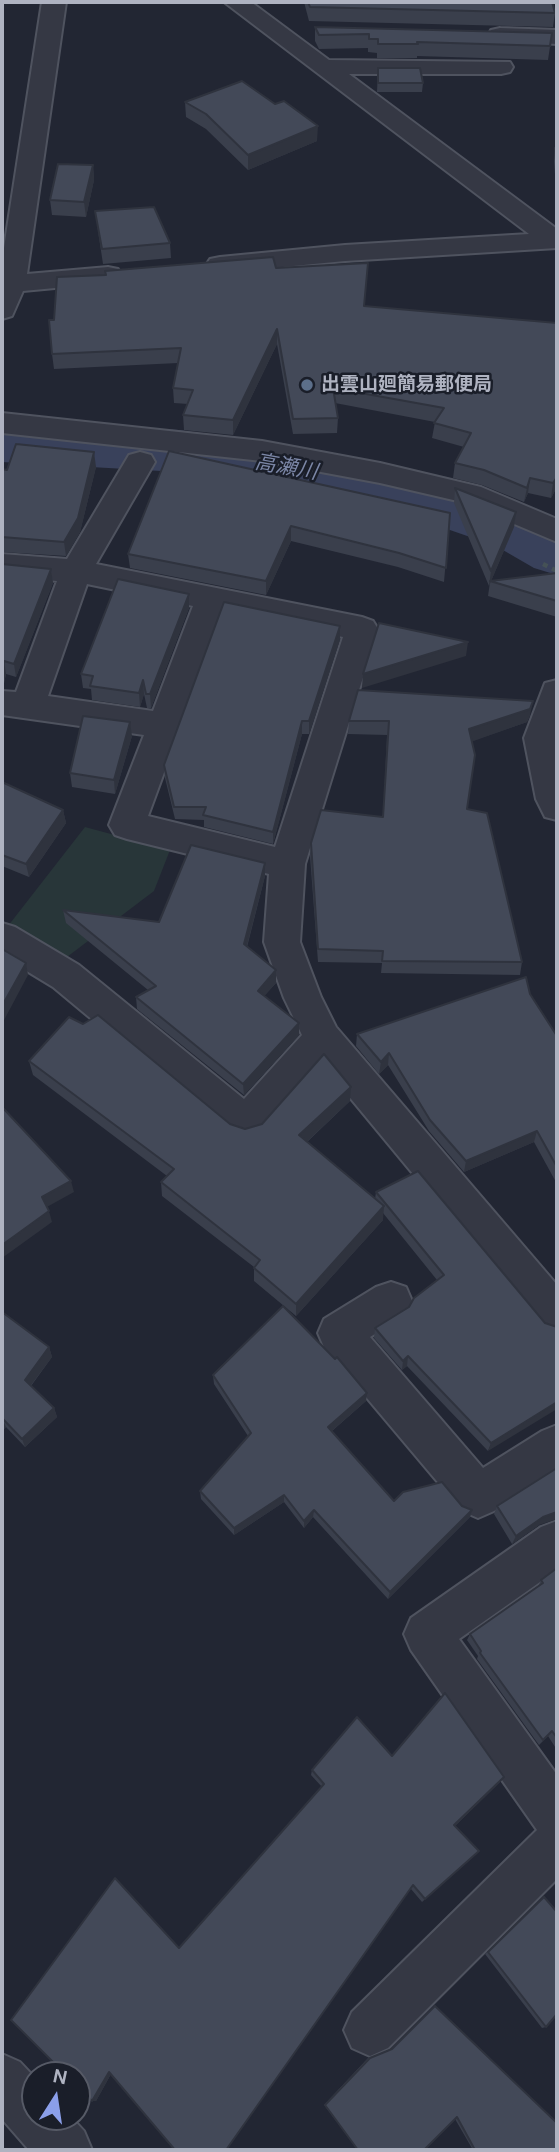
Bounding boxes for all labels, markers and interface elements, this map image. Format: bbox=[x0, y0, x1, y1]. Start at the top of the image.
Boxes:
place label: 出雲山廻簡易郵便局 bbox=[321, 374, 492, 396]
marker: 出雲山廻簡易郵便局 bbox=[299, 377, 315, 393]
water label: 高瀬川 bbox=[253, 450, 319, 486]
north arrow bbox=[21, 2061, 91, 2131]
text: N bbox=[51, 2063, 69, 2091]

